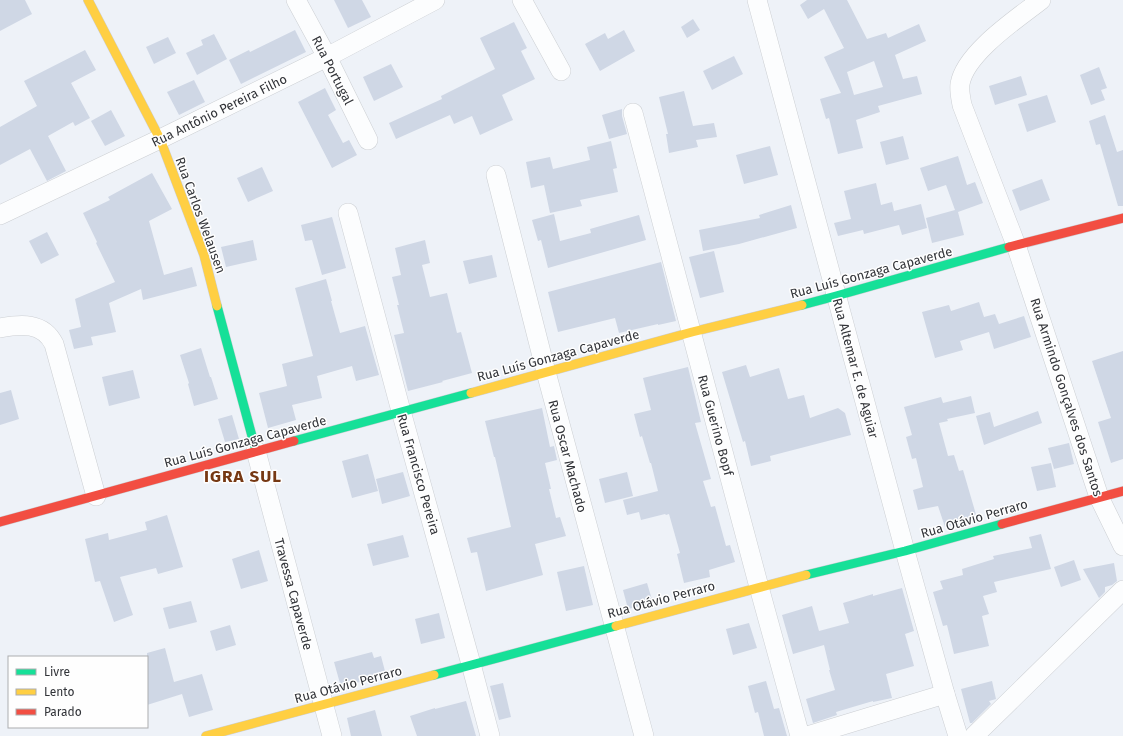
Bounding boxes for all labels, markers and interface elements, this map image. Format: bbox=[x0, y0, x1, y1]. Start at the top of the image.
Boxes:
street label: Rua Portugal bbox=[309, 33, 356, 107]
street label: Rua Antônio Pereira Filho bbox=[149, 71, 289, 150]
street label: Rua Carlos Welausen bbox=[172, 155, 229, 275]
street label: Rua Luís Gonzaga Capaverde bbox=[788, 244, 954, 301]
street label: Rua Altemar E. de Aguiar bbox=[830, 296, 881, 440]
street label: Rua Armindo Gonçalves dos Santos bbox=[1027, 296, 1106, 498]
street label: Rua Luís Gonzaga Capaverde bbox=[475, 327, 641, 384]
street label: Rua Guerino Bopf bbox=[695, 373, 737, 479]
street label: Rua Oscar Machado bbox=[545, 398, 590, 514]
street label: Rua Francisco Pereira bbox=[394, 412, 443, 536]
street label: Rua Luís Gonzaga Capaverde bbox=[162, 413, 328, 470]
district label: IGRA SUL bbox=[204, 466, 282, 487]
street label: Rua Otávio Perraro bbox=[919, 496, 1029, 541]
street label: Travessa Capaverde bbox=[271, 537, 316, 652]
street label: Rua Otávio Perraro bbox=[606, 578, 717, 621]
legend bbox=[8, 656, 148, 728]
street label: Rua Otávio Perraro bbox=[293, 663, 404, 706]
text: Livre bbox=[44, 665, 70, 679]
text: Lento bbox=[44, 685, 74, 699]
text: Parado bbox=[44, 705, 82, 719]

